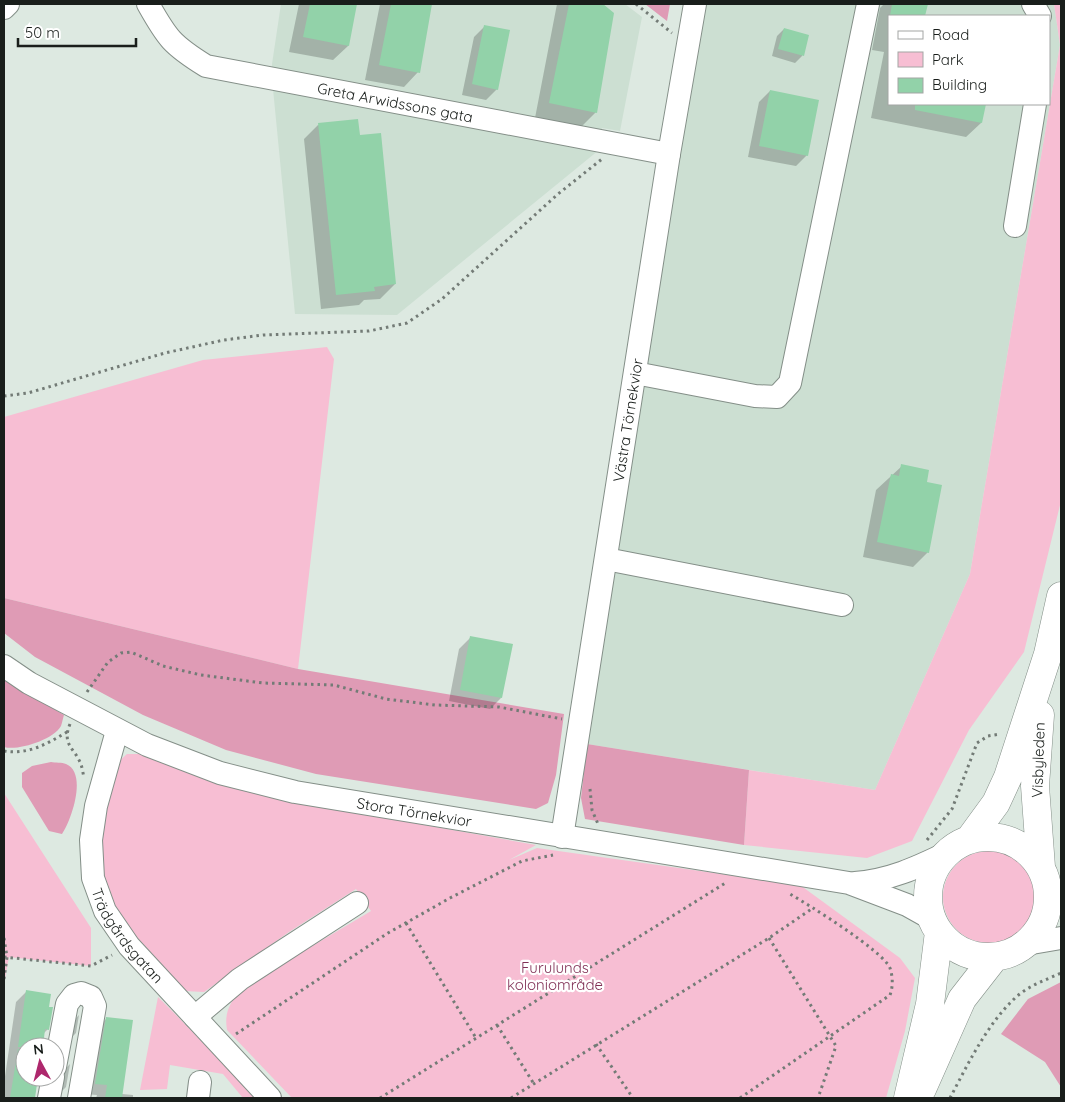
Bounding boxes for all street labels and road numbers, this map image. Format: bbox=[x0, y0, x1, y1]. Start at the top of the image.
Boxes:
street label: Greta Arwidssons gata bbox=[316, 78, 475, 126]
street label: Västra Törnekvior bbox=[608, 357, 646, 483]
street label: Visbyleden bbox=[1027, 722, 1049, 798]
street label: Stora Törnekvior bbox=[355, 793, 474, 830]
street label: Trädgårdsgatan bbox=[88, 885, 168, 987]

